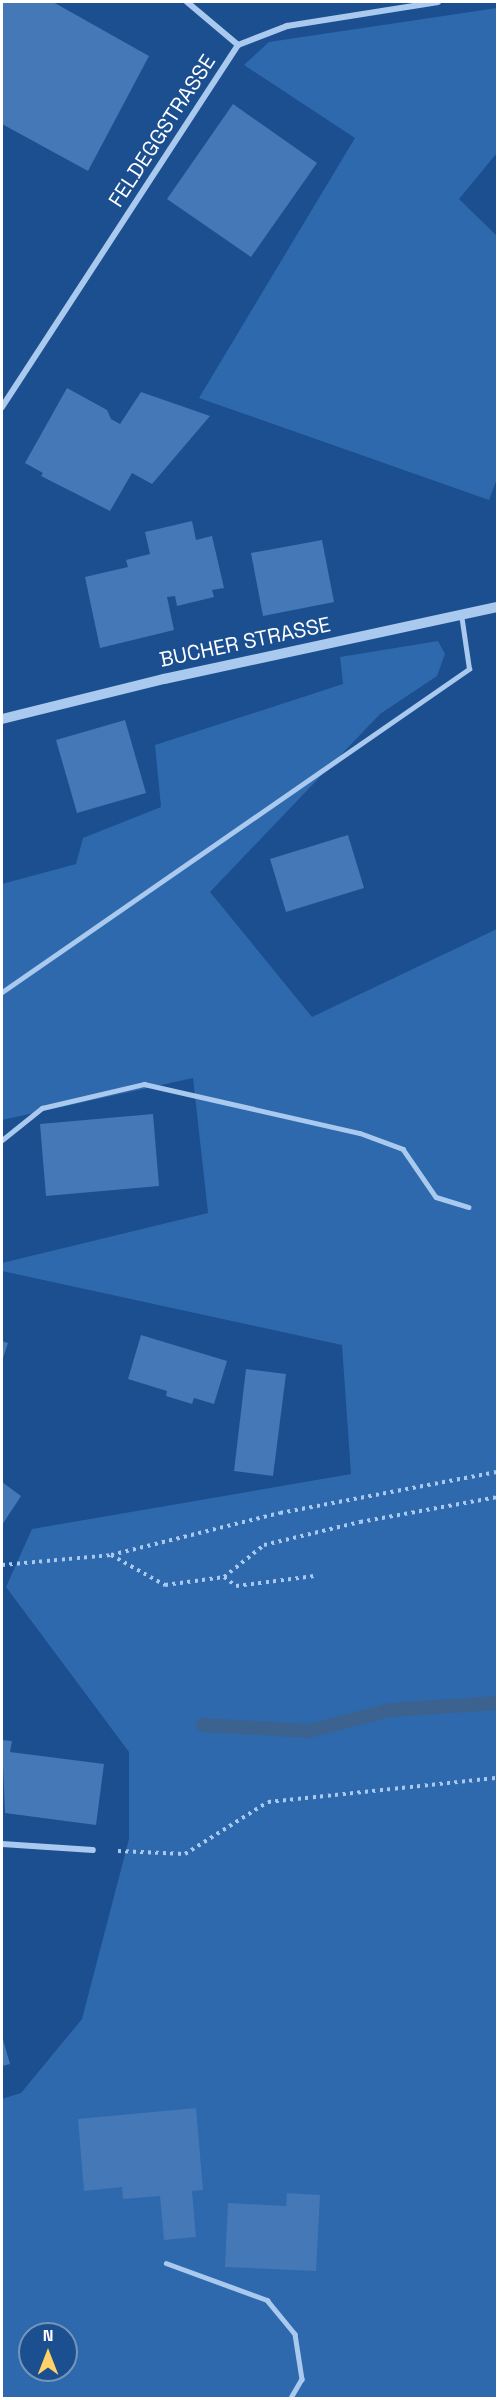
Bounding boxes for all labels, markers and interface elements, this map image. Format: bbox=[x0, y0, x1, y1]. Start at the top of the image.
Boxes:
street label: FELDEGGSTRASSE bbox=[103, 50, 221, 212]
street label: BUCHER STRASSE bbox=[157, 612, 333, 672]
north arrow bbox=[18, 2322, 78, 2382]
text: N bbox=[43, 2325, 53, 2346]

